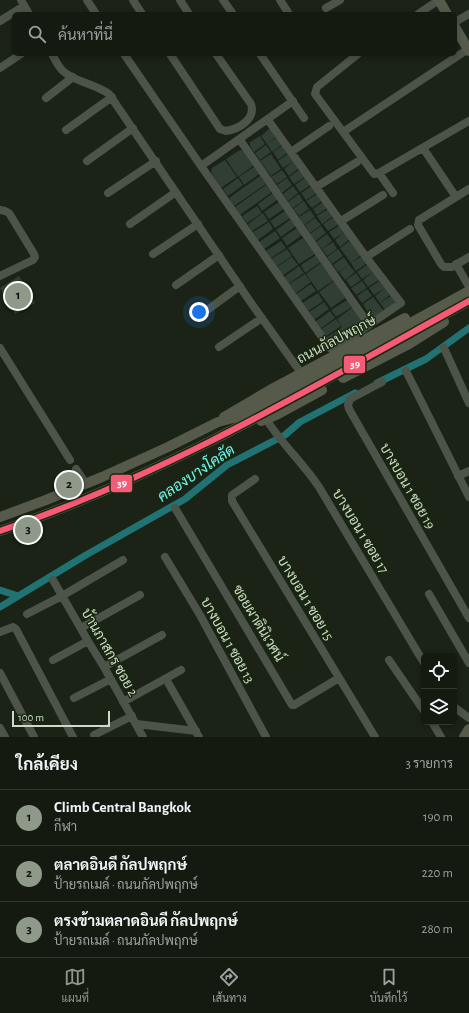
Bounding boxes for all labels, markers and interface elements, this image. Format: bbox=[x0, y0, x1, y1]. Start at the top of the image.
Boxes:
search box bbox=[12, 12, 457, 56]
icon: search bbox=[26, 23, 48, 45]
text: ค้นหาที่นี่ bbox=[58, 28, 113, 43]
pin: 1 bbox=[5, 281, 31, 311]
your location bbox=[189, 302, 209, 322]
street label: ถนนกัลปพฤกษ์ bbox=[293, 310, 379, 367]
line badge: 39 bbox=[343, 355, 366, 374]
text: 39 bbox=[350, 359, 360, 370]
water label: คลองบางโคลัด bbox=[153, 440, 238, 505]
street label: บางบอน 1 ซอย 19 bbox=[377, 441, 437, 532]
pin: 2 bbox=[56, 470, 82, 500]
line badge: 39 bbox=[110, 474, 133, 493]
text: 39 bbox=[117, 478, 127, 489]
street label: บางบอน 1 ซอย 17 bbox=[330, 487, 391, 576]
pin: 3 bbox=[15, 515, 41, 545]
street label: บางบอน 1 ซอย 15 bbox=[275, 554, 336, 643]
street label: ซอยผาตินิเวศน์ bbox=[230, 581, 289, 664]
street label: บางบอน 1 ซอย 13 bbox=[198, 595, 257, 686]
street label: บ้านภาสกร ซอย 2 bbox=[78, 605, 143, 699]
map controls bbox=[421, 653, 457, 725]
button: locate bbox=[421, 653, 457, 689]
button: layers bbox=[421, 689, 457, 725]
scale bar bbox=[12, 709, 110, 728]
text: 100 m bbox=[18, 712, 44, 723]
text: ใกล้เคียง bbox=[16, 756, 78, 773]
text: 3 รายการ bbox=[405, 758, 453, 771]
text: Climb Central Bangkok bbox=[54, 800, 191, 815]
text: 1 bbox=[27, 811, 31, 824]
text: 190 m bbox=[423, 811, 453, 824]
text: กีฬา bbox=[54, 821, 77, 834]
text: ตลาดอินดี กัลปพฤกษ์ bbox=[54, 858, 187, 873]
text: 2 bbox=[26, 867, 32, 880]
text: 220 m bbox=[422, 867, 453, 880]
text: ป้ายรถเมล์ · ถนนกัลปพฤกษ์ bbox=[54, 879, 198, 892]
text: ตรงข้ามตลาดอินดี กัลปพฤกษ์ bbox=[54, 914, 238, 929]
text: 3 bbox=[26, 923, 32, 936]
text: 280 m bbox=[422, 923, 453, 936]
text: ป้ายรถเมล์ · ถนนกัลปพฤกษ์ bbox=[54, 935, 198, 948]
tab: แผนที่ bbox=[62, 966, 89, 1005]
tab: เส้นทาง bbox=[212, 966, 247, 1005]
tab: บันทึกไว้ bbox=[370, 966, 407, 1005]

